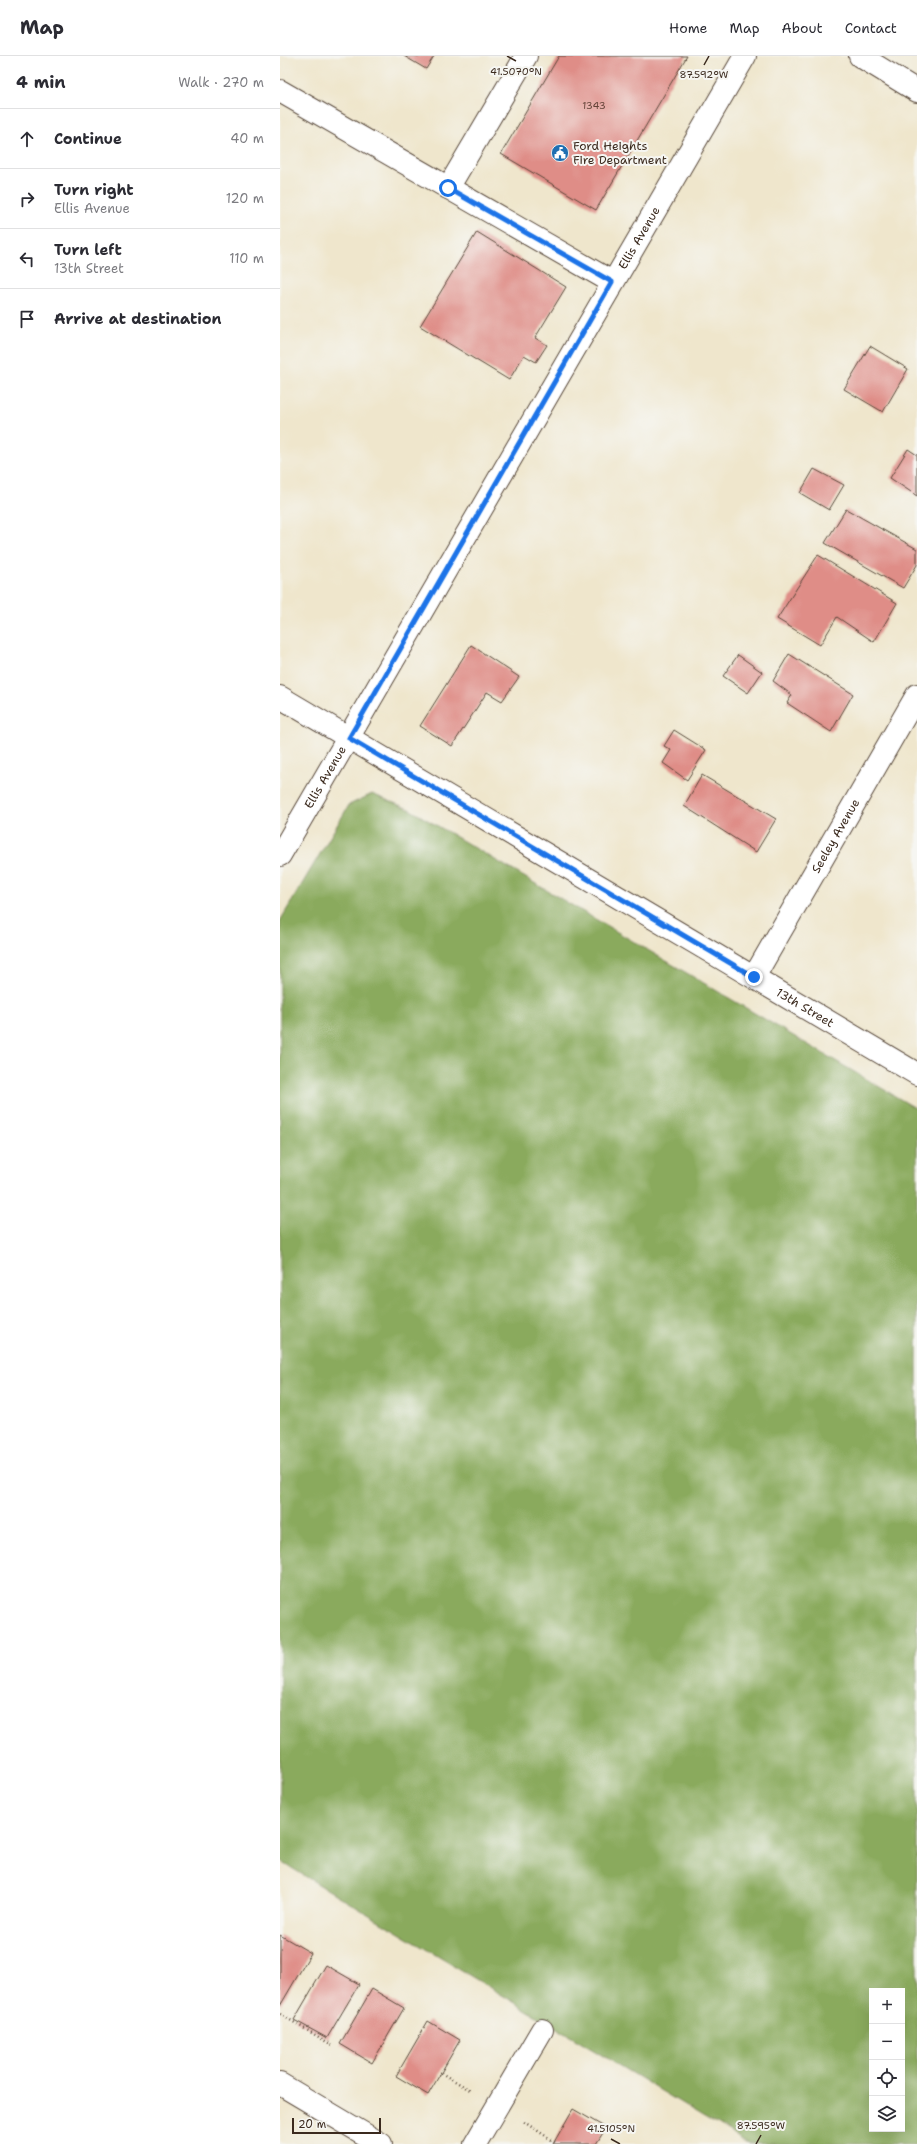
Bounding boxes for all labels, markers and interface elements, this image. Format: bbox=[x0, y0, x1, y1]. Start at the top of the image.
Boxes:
text: Map bbox=[20, 15, 64, 40]
text: Home bbox=[669, 19, 708, 37]
text: Map bbox=[730, 19, 760, 37]
text: About bbox=[782, 19, 823, 37]
text: Contact bbox=[845, 19, 897, 37]
text: 41.5070°N bbox=[490, 65, 542, 78]
text: 87.592°W bbox=[680, 68, 729, 81]
text: 4 min bbox=[16, 71, 66, 93]
text: Walk · 270 m bbox=[178, 74, 264, 91]
house number: 1343 bbox=[582, 99, 606, 112]
icon: ahead bbox=[16, 128, 38, 150]
text: Continue bbox=[54, 129, 122, 149]
text: 40 m bbox=[230, 130, 264, 147]
place label: Ford Heights Fire Department bbox=[573, 138, 667, 168]
public building icon: Ford Heights Fire Department bbox=[550, 143, 570, 163]
route start bbox=[439, 179, 457, 197]
text: Turn right bbox=[54, 180, 134, 200]
icon: right bbox=[16, 188, 38, 210]
text: 120 m bbox=[226, 190, 264, 207]
text: Ellis Avenue bbox=[54, 200, 130, 217]
street label: Ellis Avenue bbox=[615, 203, 664, 272]
text: Turn left bbox=[54, 240, 122, 260]
icon: left bbox=[16, 248, 38, 270]
text: 110 m bbox=[229, 250, 264, 267]
text: 13th Street bbox=[54, 260, 124, 277]
icon: arrive bbox=[16, 308, 38, 330]
text: Arrive at destination bbox=[54, 309, 222, 329]
street label: Ellis Avenue bbox=[301, 743, 350, 811]
street label: Seeley Avenue bbox=[808, 796, 863, 876]
route end bbox=[745, 968, 763, 986]
street label: 13th Street bbox=[773, 984, 837, 1031]
map controls bbox=[869, 1988, 905, 2132]
button: + bbox=[869, 1988, 905, 2024]
button: − bbox=[869, 2024, 905, 2060]
button: locate bbox=[869, 2060, 905, 2096]
button: layers bbox=[869, 2096, 905, 2132]
scale bar bbox=[292, 2116, 381, 2135]
text: 20 m bbox=[298, 2117, 326, 2132]
text: 87.595°W bbox=[737, 2119, 786, 2132]
text: 41.5105°N bbox=[587, 2122, 635, 2135]

